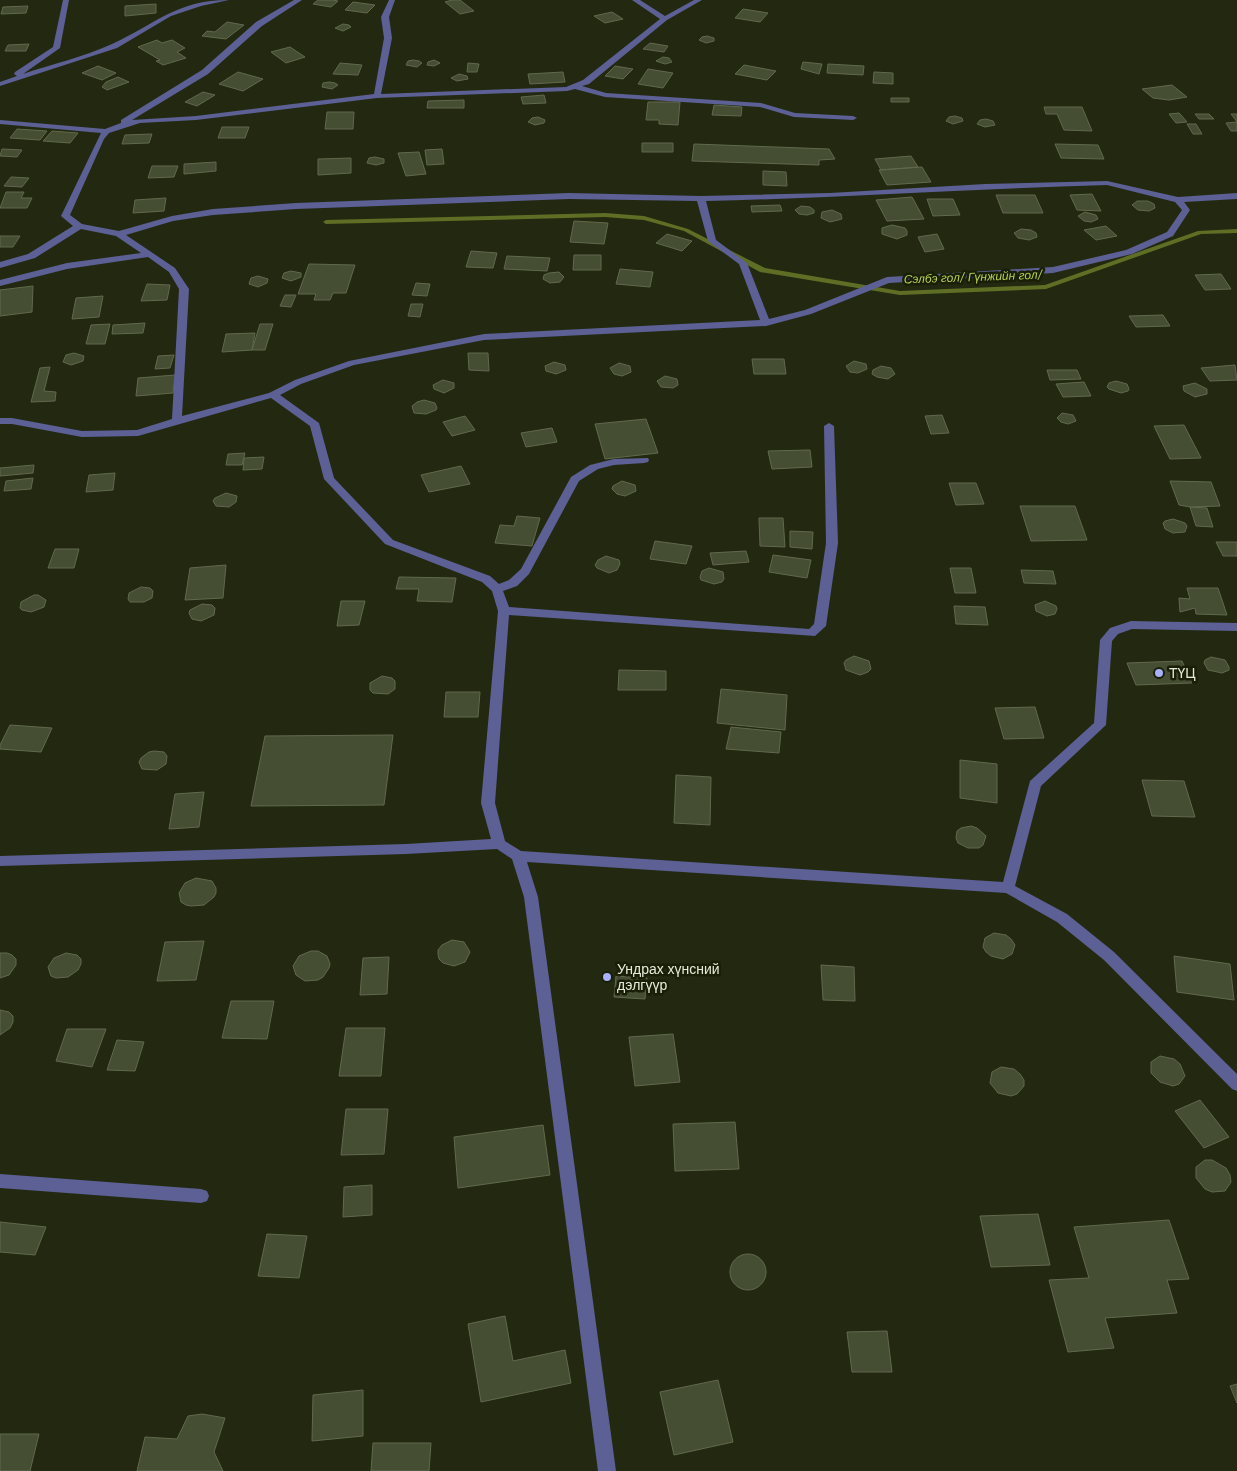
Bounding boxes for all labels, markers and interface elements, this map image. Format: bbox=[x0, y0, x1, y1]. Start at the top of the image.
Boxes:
water label: Сэлбэ гол/ Гүнжийн гол/ bbox=[903, 267, 1044, 287]
place label: ТҮЦ bbox=[1169, 664, 1196, 682]
marker: ТҮЦ bbox=[1153, 667, 1165, 679]
place label: Ундрах хүнсний дэлгүүр bbox=[617, 960, 720, 994]
marker: Ундрах хүнсний дэлгүүр bbox=[601, 971, 613, 983]

